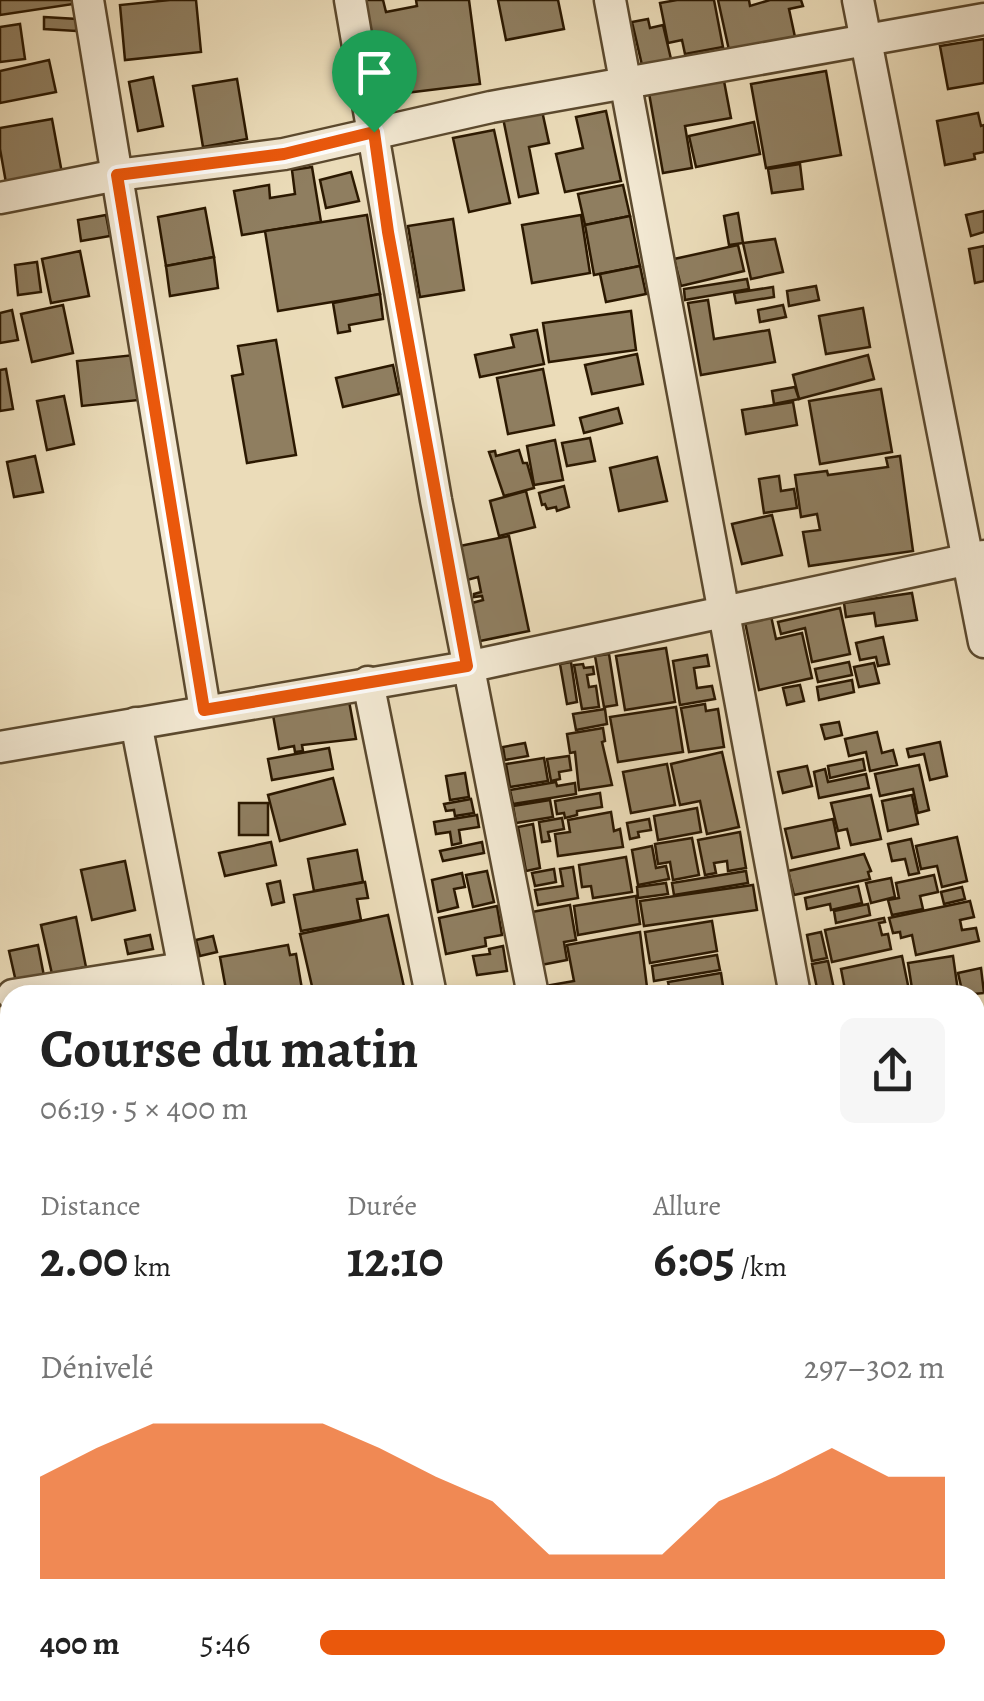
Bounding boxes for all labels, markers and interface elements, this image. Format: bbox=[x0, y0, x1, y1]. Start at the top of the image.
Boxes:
pin bbox=[332, 30, 417, 133]
icon: arrive bbox=[347, 45, 402, 100]
text: Course du matin bbox=[40, 1011, 418, 1086]
button: share bbox=[840, 1018, 945, 1123]
text: 06:19 · 5 × 400 m bbox=[40, 1086, 248, 1130]
text: Distance bbox=[40, 1187, 140, 1225]
text: Durée bbox=[347, 1187, 417, 1225]
text: Allure bbox=[653, 1187, 721, 1225]
text: 2.00 bbox=[40, 1225, 128, 1293]
text: 12:10 bbox=[347, 1225, 444, 1293]
text: 6:05 bbox=[653, 1225, 735, 1293]
text: km bbox=[128, 1248, 171, 1286]
text: /km bbox=[735, 1248, 787, 1286]
text: Dénivelé bbox=[40, 1345, 154, 1389]
text: 297–302 m bbox=[804, 1345, 945, 1389]
text: 400 m bbox=[40, 1621, 120, 1665]
text: 5:46 bbox=[200, 1621, 251, 1665]

